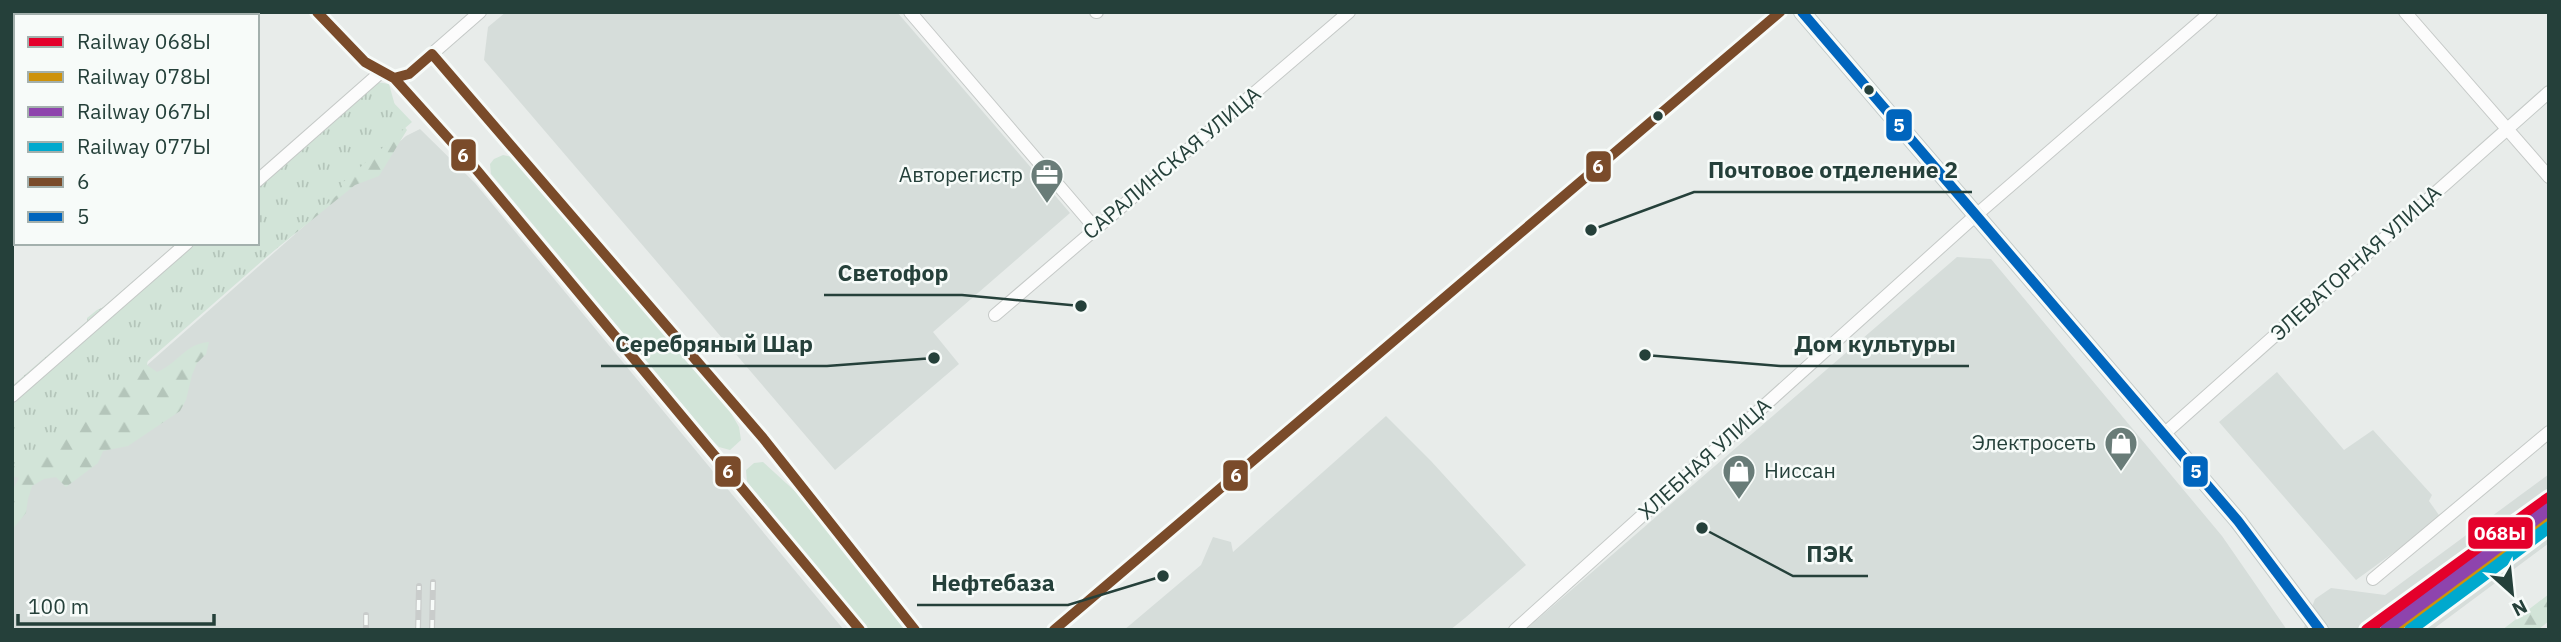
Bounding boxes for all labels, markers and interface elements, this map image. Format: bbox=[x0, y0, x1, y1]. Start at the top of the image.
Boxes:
legend bbox=[14, 14, 259, 245]
text: Railway 068Ы bbox=[77, 27, 211, 55]
text: Railway 078Ы bbox=[77, 62, 211, 90]
street label: САРАЛИНСКАЯ УЛИЦА bbox=[1076, 79, 1266, 245]
unlabelled marker bbox=[1862, 83, 1876, 97]
text: Railway 067Ы bbox=[77, 97, 211, 125]
line badge: 5 bbox=[1885, 108, 1913, 142]
unlabelled marker bbox=[1651, 109, 1665, 123]
text: 5 bbox=[1893, 113, 1905, 137]
text: Railway 077Ы bbox=[77, 132, 211, 160]
line badge: 6 bbox=[450, 138, 477, 172]
text: 6 bbox=[457, 143, 469, 167]
callout: Почтовое отделение 2 bbox=[1694, 148, 1972, 192]
line badge: 6 bbox=[1585, 150, 1612, 183]
text: 6 bbox=[1592, 154, 1604, 178]
text: Почтовое отделение 2 bbox=[1708, 154, 1958, 184]
office icon: Авторегистр bbox=[1028, 156, 1066, 205]
place label: Авторегистр bbox=[899, 160, 1023, 188]
text: 6 bbox=[77, 167, 90, 195]
street label: ЭЛЕВАТОРНАЯ УЛИЦА bbox=[2264, 178, 2447, 346]
text: 5 bbox=[77, 202, 90, 230]
callout: Светофор bbox=[824, 251, 962, 295]
text: Светофор bbox=[838, 257, 948, 287]
callout: Серебряный Шар bbox=[601, 322, 827, 366]
callout: Дом культуры bbox=[1780, 322, 1969, 366]
text: Серебряный Шар bbox=[615, 328, 813, 358]
text: Дом культуры bbox=[1794, 328, 1956, 358]
street label: ХЛЕБНАЯ УЛИЦА bbox=[1632, 391, 1777, 525]
shop icon: Электросеть bbox=[2102, 424, 2140, 473]
place label: Электросеть bbox=[1972, 428, 2096, 456]
shop icon: Ниссан bbox=[1720, 452, 1758, 501]
line badge: 6 bbox=[714, 455, 742, 488]
line badge: 5 bbox=[2182, 455, 2209, 488]
place label: Ниссан bbox=[1764, 456, 1836, 484]
text: 6 bbox=[722, 459, 734, 483]
line badge: 6 bbox=[1222, 459, 1249, 492]
text: 5 bbox=[2190, 459, 2202, 483]
text: 6 bbox=[1230, 463, 1242, 487]
line badge: 068Ы bbox=[2467, 516, 2534, 550]
text: 068Ы bbox=[2474, 521, 2526, 545]
callout: ПЭК bbox=[1793, 532, 1868, 576]
text: ПЭК bbox=[1806, 538, 1854, 568]
north arrow bbox=[2477, 558, 2547, 628]
callout: Нефтебаза bbox=[917, 561, 1068, 605]
text: Нефтебаза bbox=[931, 567, 1055, 597]
scale bar bbox=[18, 582, 214, 626]
text: 100 m bbox=[28, 592, 89, 620]
text: N bbox=[2508, 594, 2531, 622]

